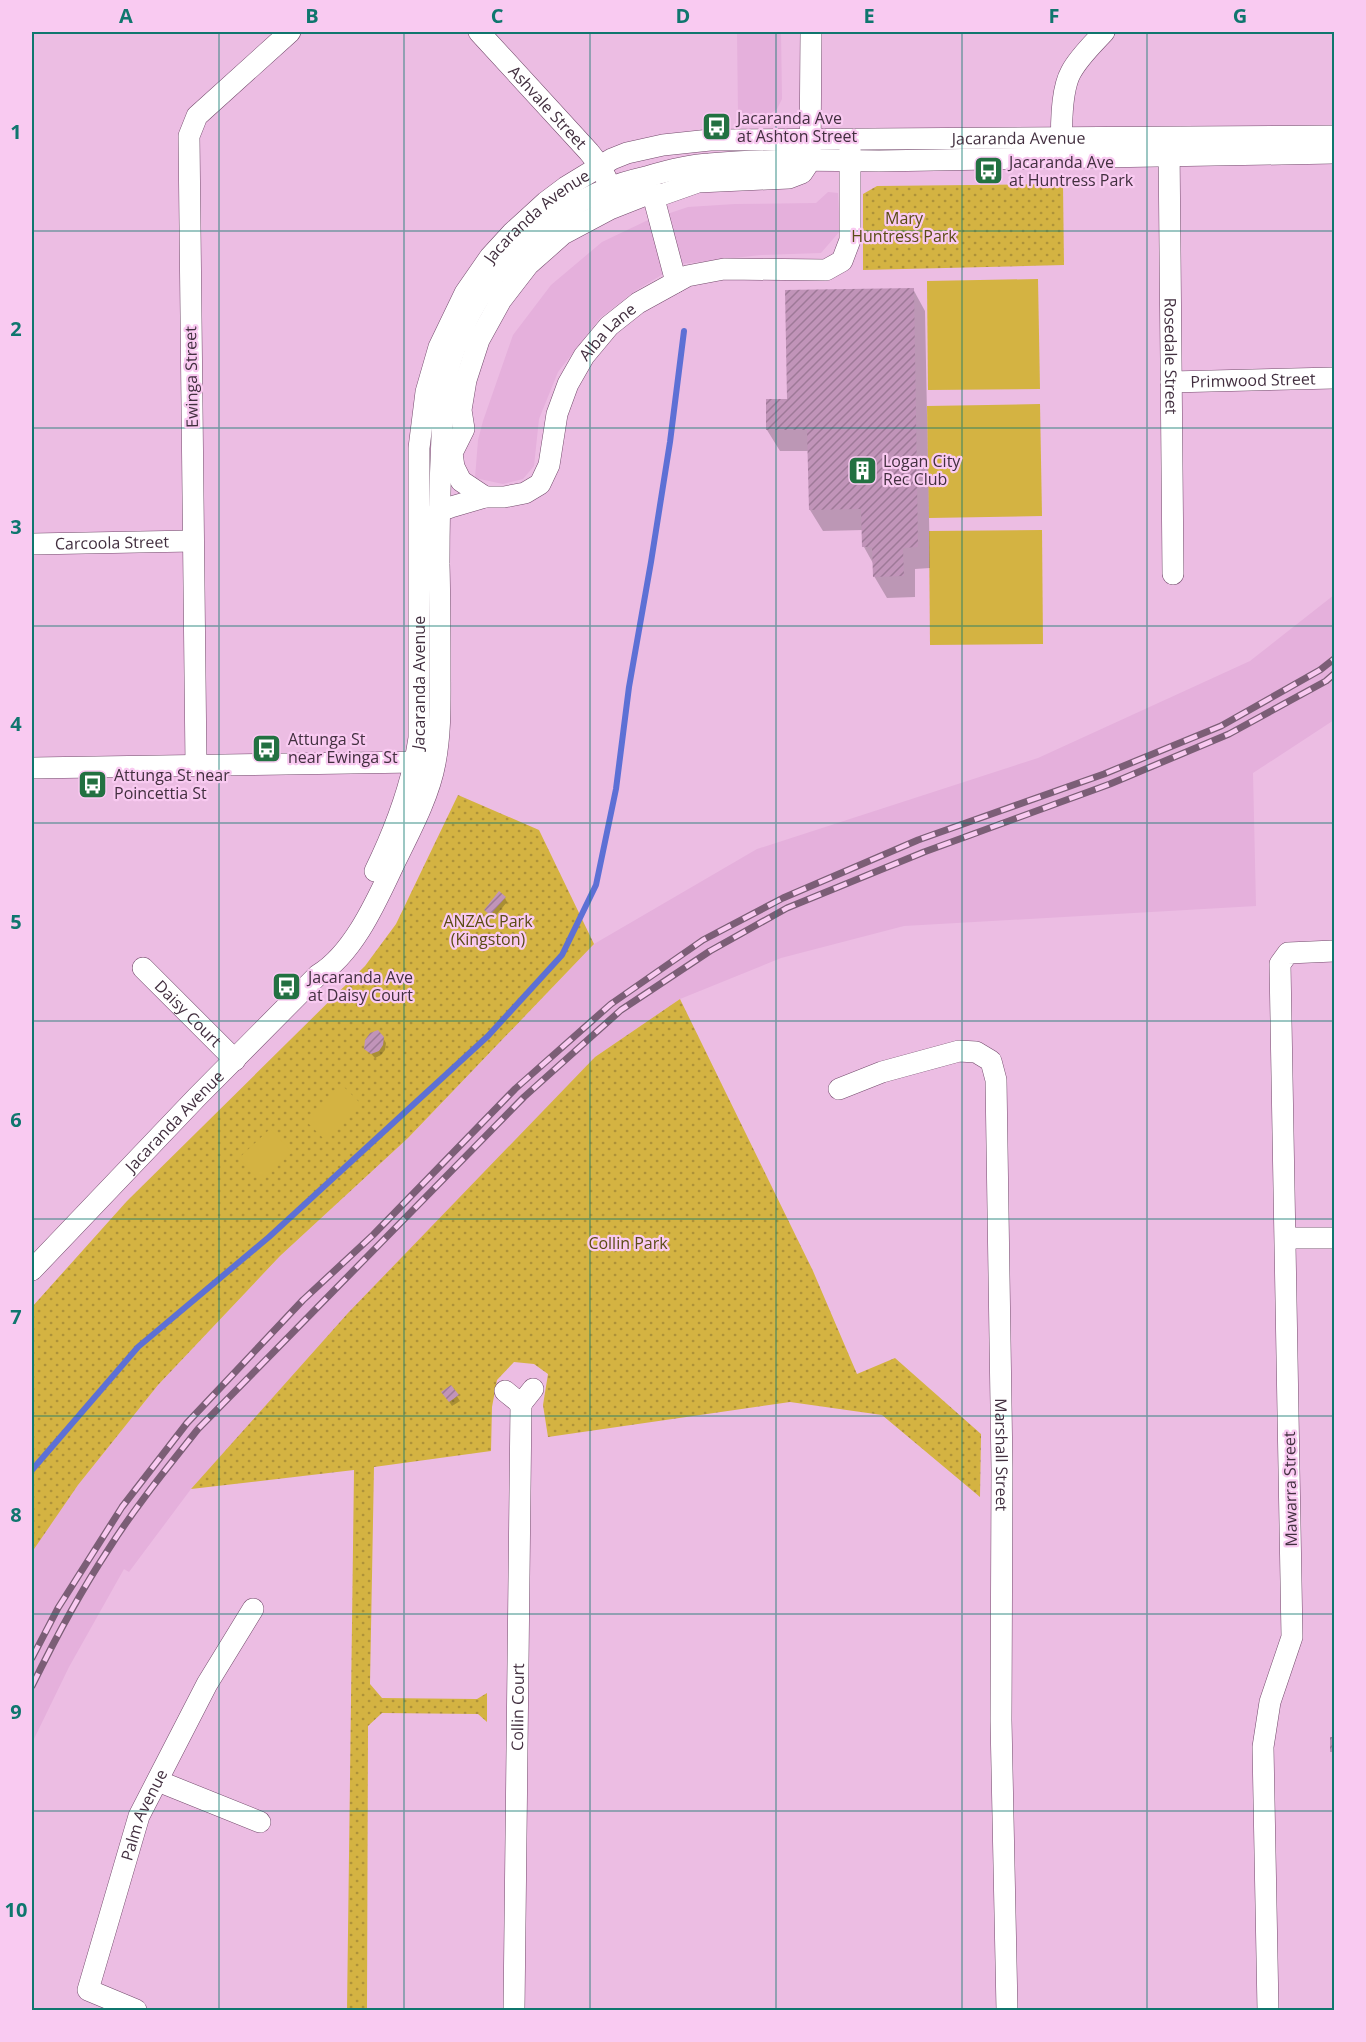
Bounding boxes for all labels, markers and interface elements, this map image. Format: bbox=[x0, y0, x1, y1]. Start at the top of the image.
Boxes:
text: A bbox=[119, 2, 133, 29]
text: B bbox=[305, 2, 319, 29]
text: C bbox=[491, 2, 504, 29]
text: D bbox=[676, 2, 690, 29]
text: E bbox=[863, 2, 875, 29]
text: F bbox=[1049, 2, 1059, 29]
text: G bbox=[1233, 2, 1247, 29]
street label: Ashvale Street bbox=[504, 61, 592, 154]
place label: Jacaranda Ave at Ashton Street bbox=[735, 107, 858, 147]
bus stop icon: Jacaranda Ave at Ashton Street bbox=[700, 111, 732, 143]
text: 1 bbox=[10, 118, 22, 145]
street label: Jacaranda Avenue bbox=[950, 127, 1085, 149]
place label: Jacaranda Ave at Huntress Park bbox=[1007, 151, 1134, 191]
bus stop icon: Jacaranda Ave at Huntress Park bbox=[972, 155, 1004, 187]
street label: Jacaranda Avenue bbox=[477, 164, 594, 269]
park label: Mary Huntress Park bbox=[851, 207, 957, 247]
street label: Alba Lane bbox=[574, 298, 640, 365]
street label: Rosedale Street bbox=[1159, 298, 1183, 415]
text: 2 bbox=[10, 315, 22, 342]
street label: Ewinga Street bbox=[179, 326, 203, 428]
street label: Primwood Street bbox=[1190, 367, 1316, 393]
place label: Logan City Rec Club bbox=[883, 450, 961, 490]
building icon: Logan City Rec Club bbox=[846, 454, 878, 486]
text: 3 bbox=[10, 513, 22, 540]
street label: Carcoola Street bbox=[55, 530, 170, 555]
street label: Jacaranda Avenue bbox=[406, 616, 430, 753]
text: 4 bbox=[10, 710, 22, 737]
place label: Attunga St near Ewinga St bbox=[288, 728, 398, 768]
bus stop icon: Attunga St near Ewinga St bbox=[251, 732, 283, 764]
place label: Attunga St near Poincettia St bbox=[114, 764, 230, 804]
bus stop icon: Attunga St near Poincettia St bbox=[77, 768, 109, 800]
text: 5 bbox=[10, 908, 22, 935]
park label: ANZAC Park (Kingston) bbox=[443, 910, 533, 950]
place label: Jacaranda Ave at Daisy Court bbox=[306, 966, 413, 1006]
bus stop icon: Jacaranda Ave at Daisy Court bbox=[271, 970, 303, 1002]
street label: Daisy Court bbox=[150, 975, 227, 1052]
street label: Jacaranda Avenue bbox=[119, 1065, 229, 1178]
text: 6 bbox=[10, 1106, 22, 1133]
park label: Collin Park bbox=[588, 1232, 668, 1254]
text: 7 bbox=[10, 1303, 22, 1330]
street label: Marshall Street bbox=[990, 1398, 1013, 1512]
street label: Mawarra Street bbox=[1278, 1431, 1302, 1547]
text: 8 bbox=[10, 1501, 22, 1528]
street label: Collin Court bbox=[506, 1663, 529, 1751]
text: 9 bbox=[10, 1698, 22, 1725]
street label: Palm Avenue bbox=[116, 1765, 172, 1863]
text: 10 bbox=[5, 1896, 27, 1923]

